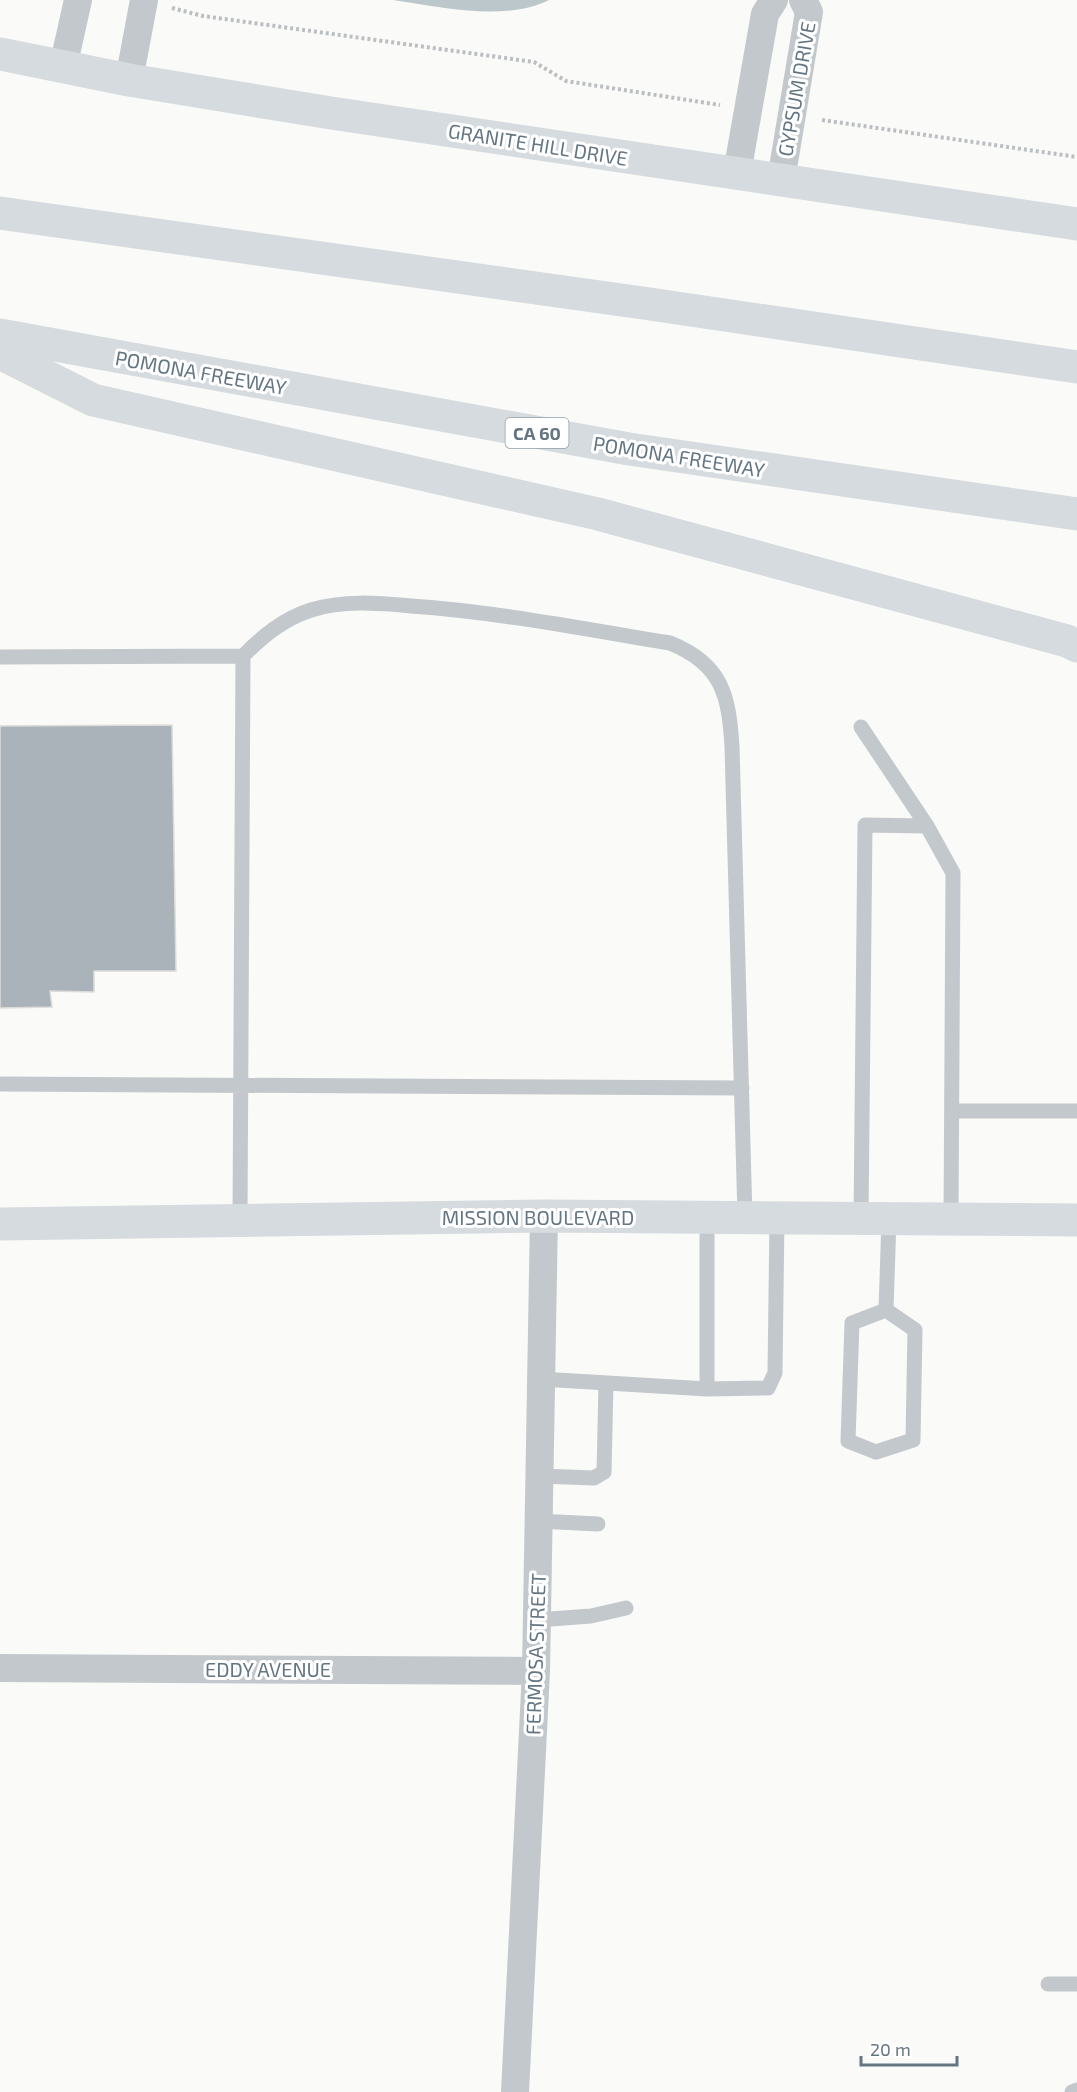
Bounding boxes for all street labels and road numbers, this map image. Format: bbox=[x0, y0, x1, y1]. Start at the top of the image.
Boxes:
street label: GYPSUM DRIVE bbox=[772, 20, 820, 158]
street label: GRANITE HILL DRIVE bbox=[447, 118, 629, 170]
street label: POMONA FREEWAY bbox=[114, 345, 289, 399]
road number: CA 60 bbox=[506, 418, 568, 448]
street label: POMONA FREEWAY bbox=[591, 431, 767, 482]
street label: MISSION BOULEVARD bbox=[442, 1205, 634, 1229]
street label: FERMOSA STREET bbox=[520, 1572, 550, 1735]
street label: EDDY AVENUE bbox=[205, 1657, 331, 1681]

